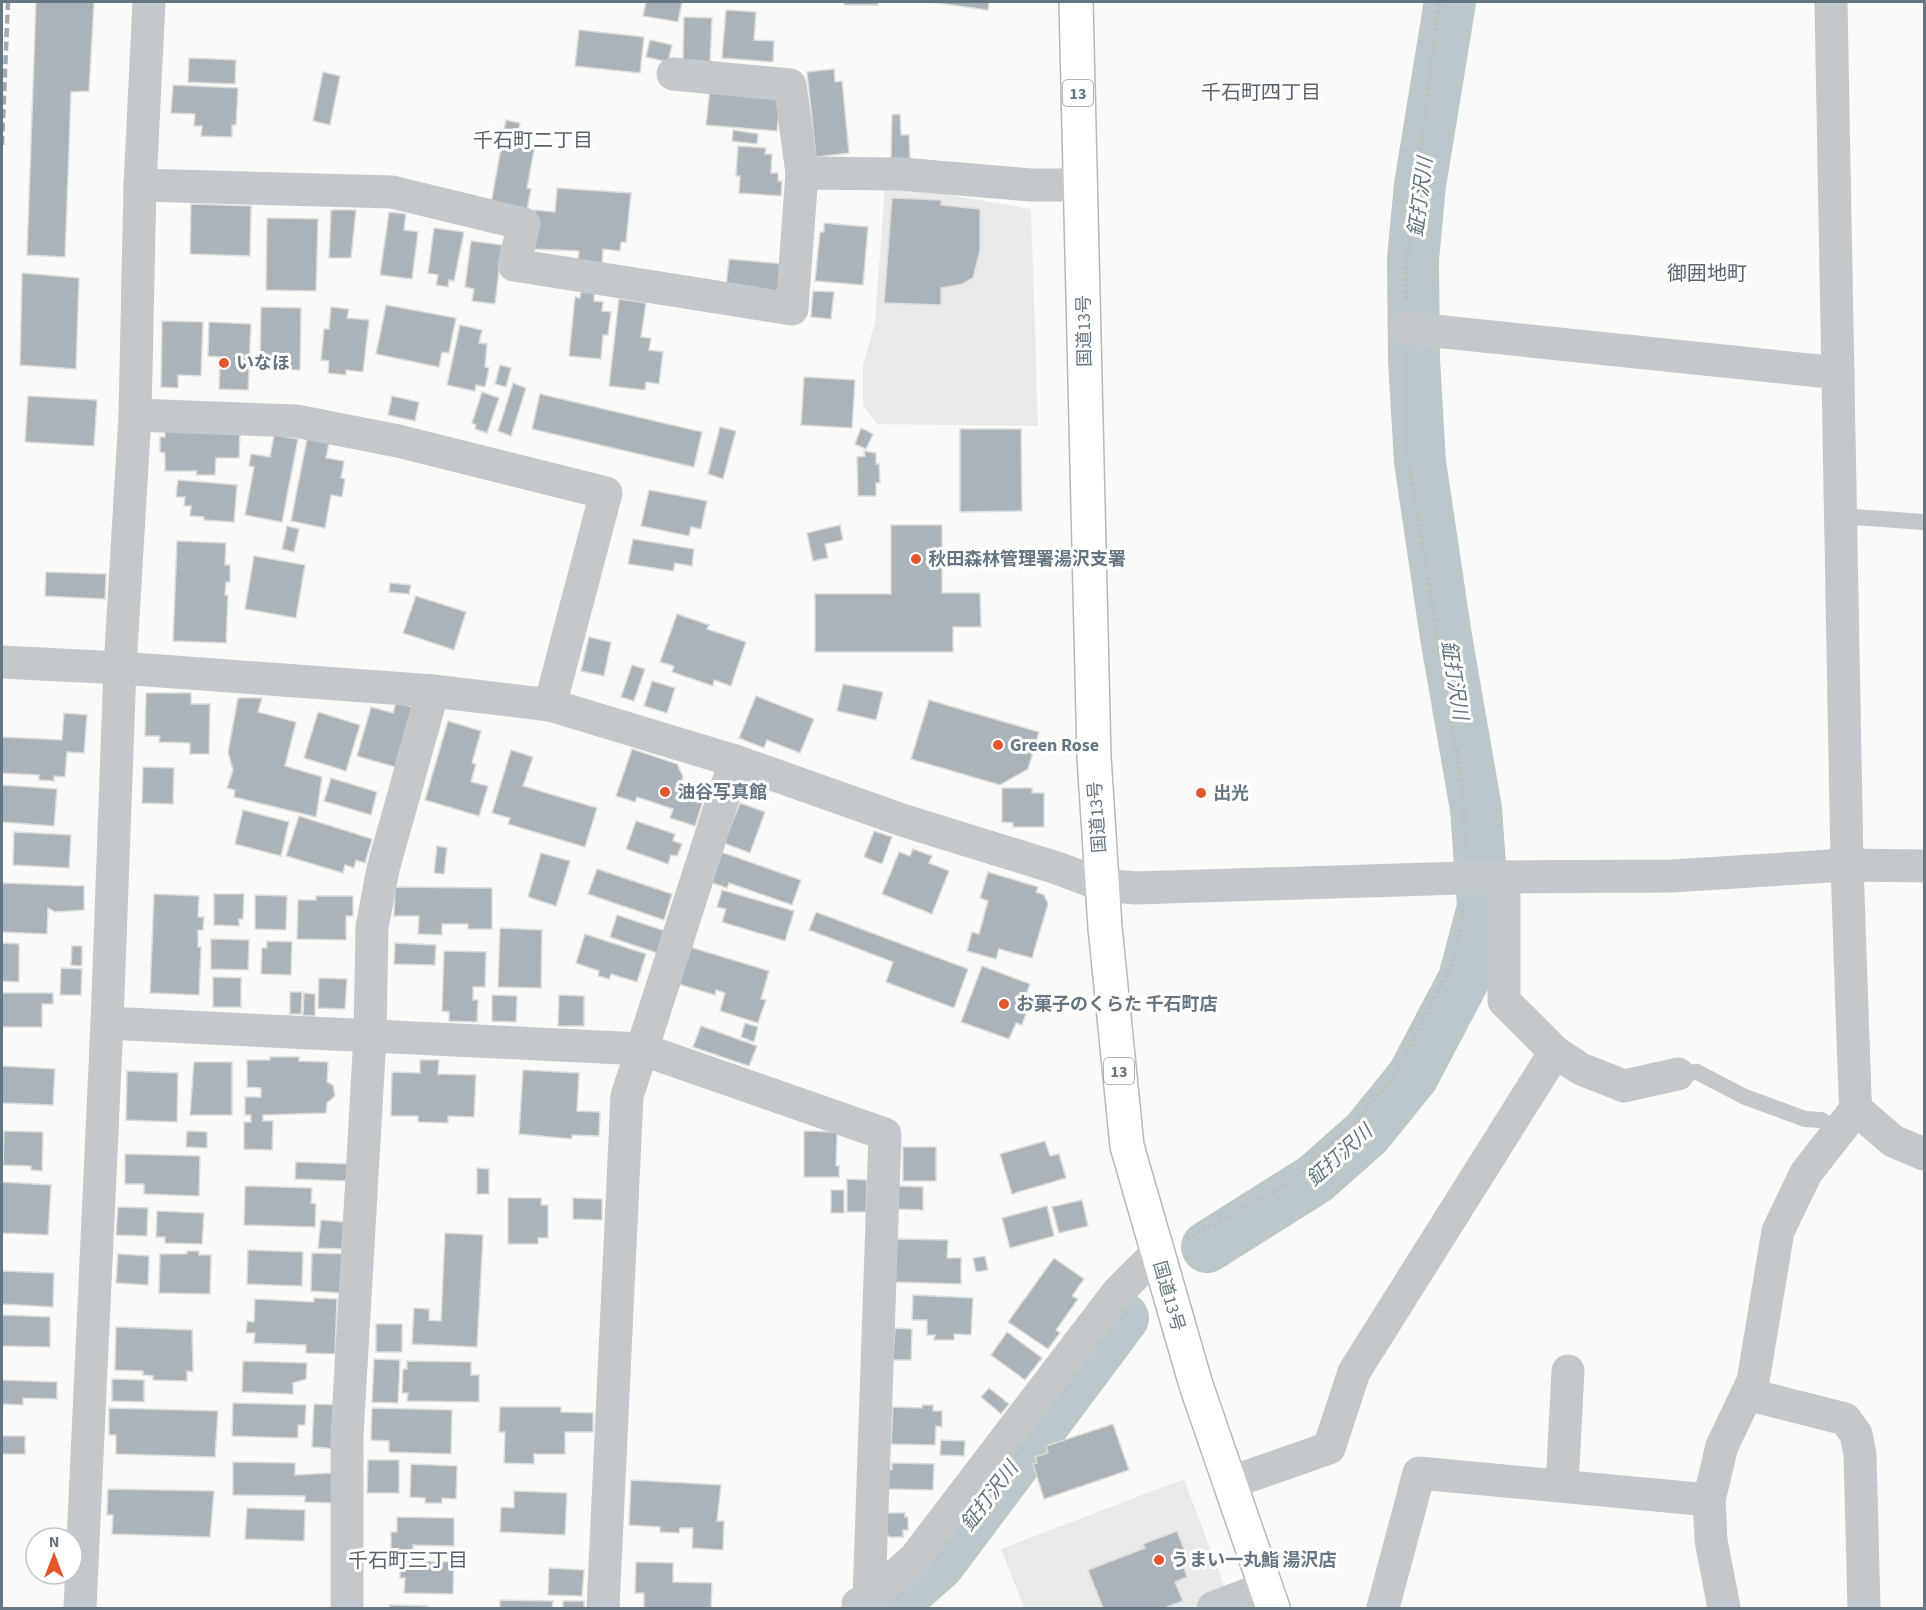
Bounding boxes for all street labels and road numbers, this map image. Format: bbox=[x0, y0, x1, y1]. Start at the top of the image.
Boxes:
road number: 13 bbox=[1063, 80, 1093, 106]
street label: 国道13号 bbox=[1071, 295, 1098, 367]
street label: 国道13号 bbox=[1083, 780, 1112, 854]
road number: 13 bbox=[1104, 1058, 1134, 1084]
street label: 国道13号 bbox=[1147, 1258, 1190, 1334]

